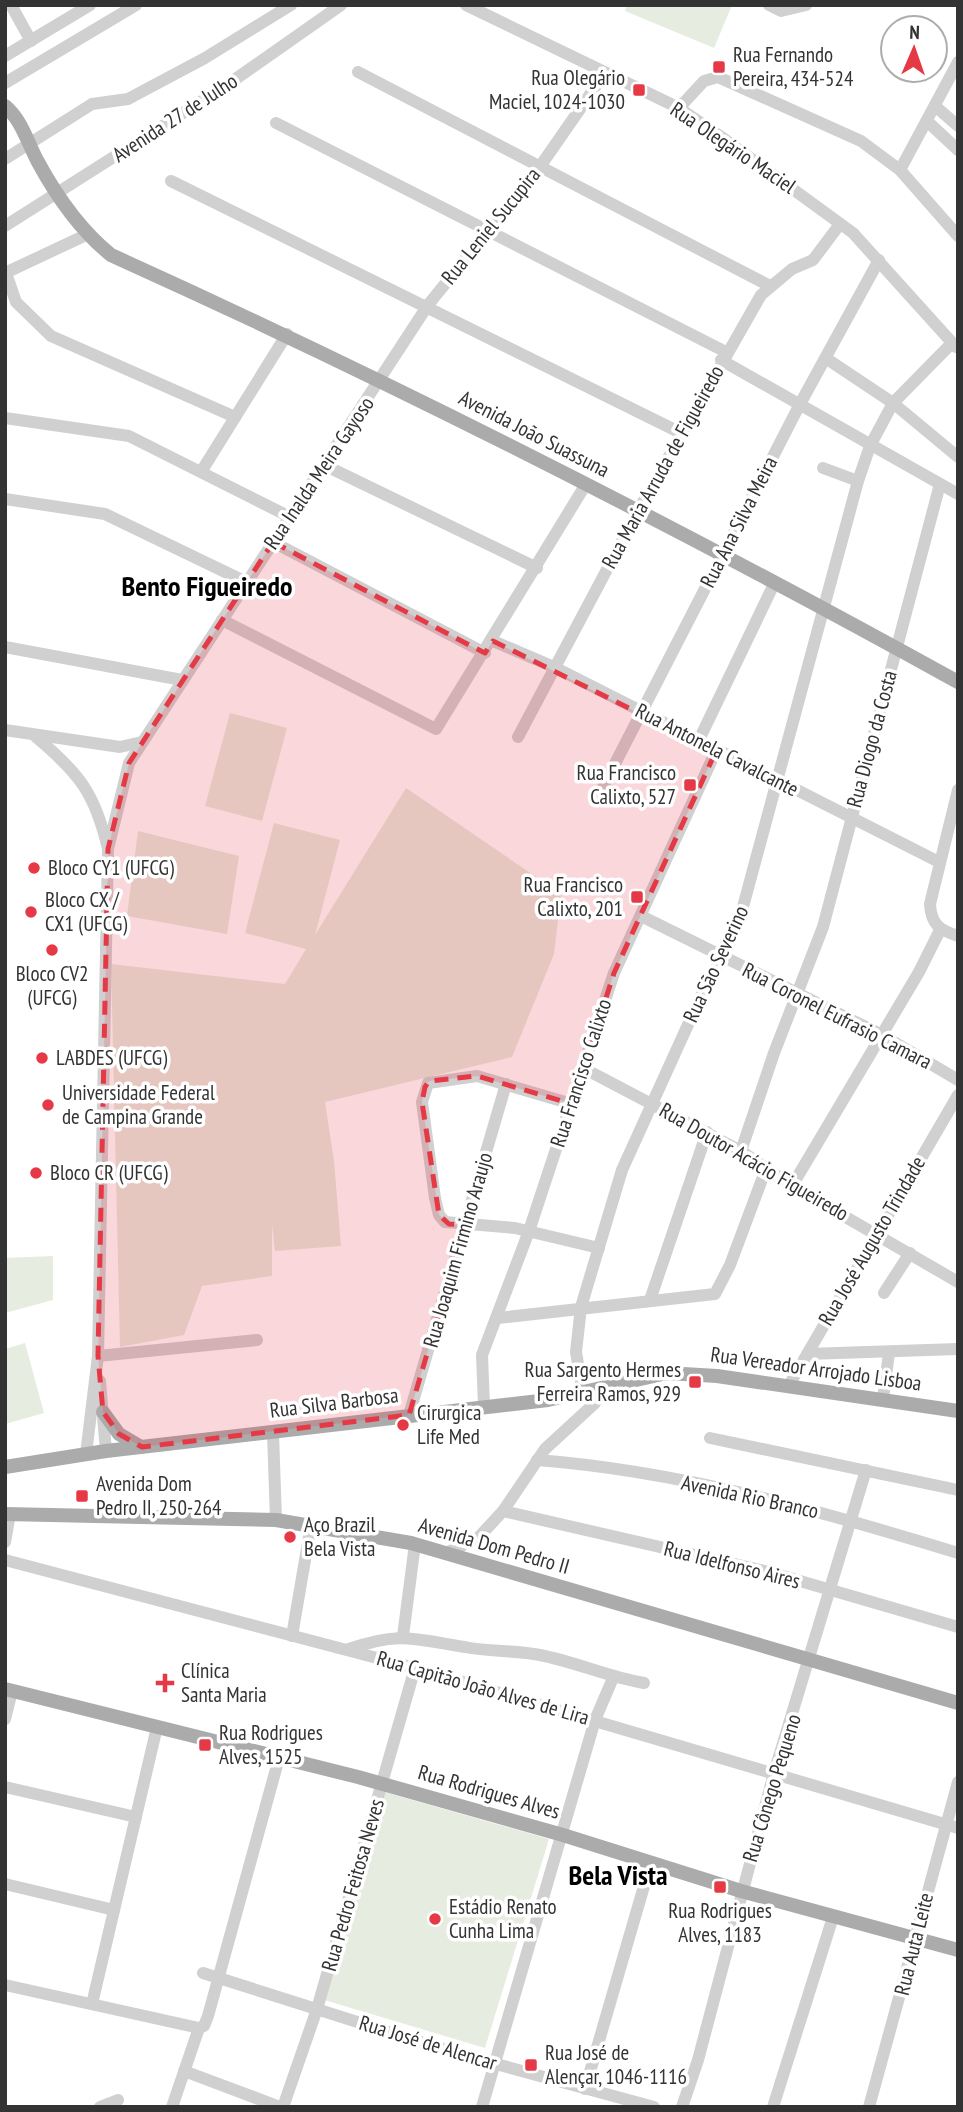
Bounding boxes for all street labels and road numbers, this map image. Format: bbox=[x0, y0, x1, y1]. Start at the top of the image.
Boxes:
street label: Avenida 27 de Julho bbox=[107, 67, 242, 168]
street label: Rua Olegário Maciel bbox=[665, 96, 801, 200]
street label: Rua Leniel Sucupira bbox=[435, 162, 546, 290]
street label: Rua Maria Arruda de Figueiredo bbox=[595, 360, 730, 573]
street label: Avenida João Suassuna bbox=[454, 384, 614, 483]
street label: Rua Inalda Meira Gayoso bbox=[257, 391, 380, 554]
street label: Rua Ana Silva Meira bbox=[694, 452, 783, 592]
street label: Rua Diogo da Costa bbox=[840, 667, 903, 810]
street label: Rua Antonela Cavalcante bbox=[631, 697, 803, 802]
street label: Rua São Severino bbox=[677, 901, 754, 1026]
street label: Rua Coronel Eufrasio Camara bbox=[738, 956, 936, 1075]
street label: Rua Francisco Calixto bbox=[544, 995, 617, 1150]
street label: Rua Doutor Acácio Figueiredo bbox=[655, 1096, 854, 1227]
street label: Rua Joaquim Firmino Araujo bbox=[417, 1149, 498, 1350]
street label: Rua José Augusto Trindade bbox=[812, 1151, 931, 1330]
street label: Rua Vereador Arrojado Lisboa bbox=[709, 1340, 923, 1397]
street label: Rua Silva Barbosa bbox=[268, 1381, 400, 1424]
street label: Avenida Rio Branco bbox=[679, 1469, 821, 1524]
street label: Avenida Dom Pedro II bbox=[416, 1511, 573, 1580]
street label: Rua Idelfonso Aires bbox=[661, 1535, 803, 1594]
street label: Rua Capitão João Alves de Lira bbox=[374, 1644, 592, 1731]
street label: Rua Cônego Pequeno bbox=[736, 1711, 807, 1865]
street label: Rua Rodrigues Alves bbox=[415, 1758, 563, 1825]
street label: Rua Pedro Feitosa Neves bbox=[315, 1796, 390, 1974]
street label: Rua Auta Leite bbox=[888, 1890, 939, 1998]
street label: Rua José de Alencar bbox=[356, 2009, 500, 2076]

